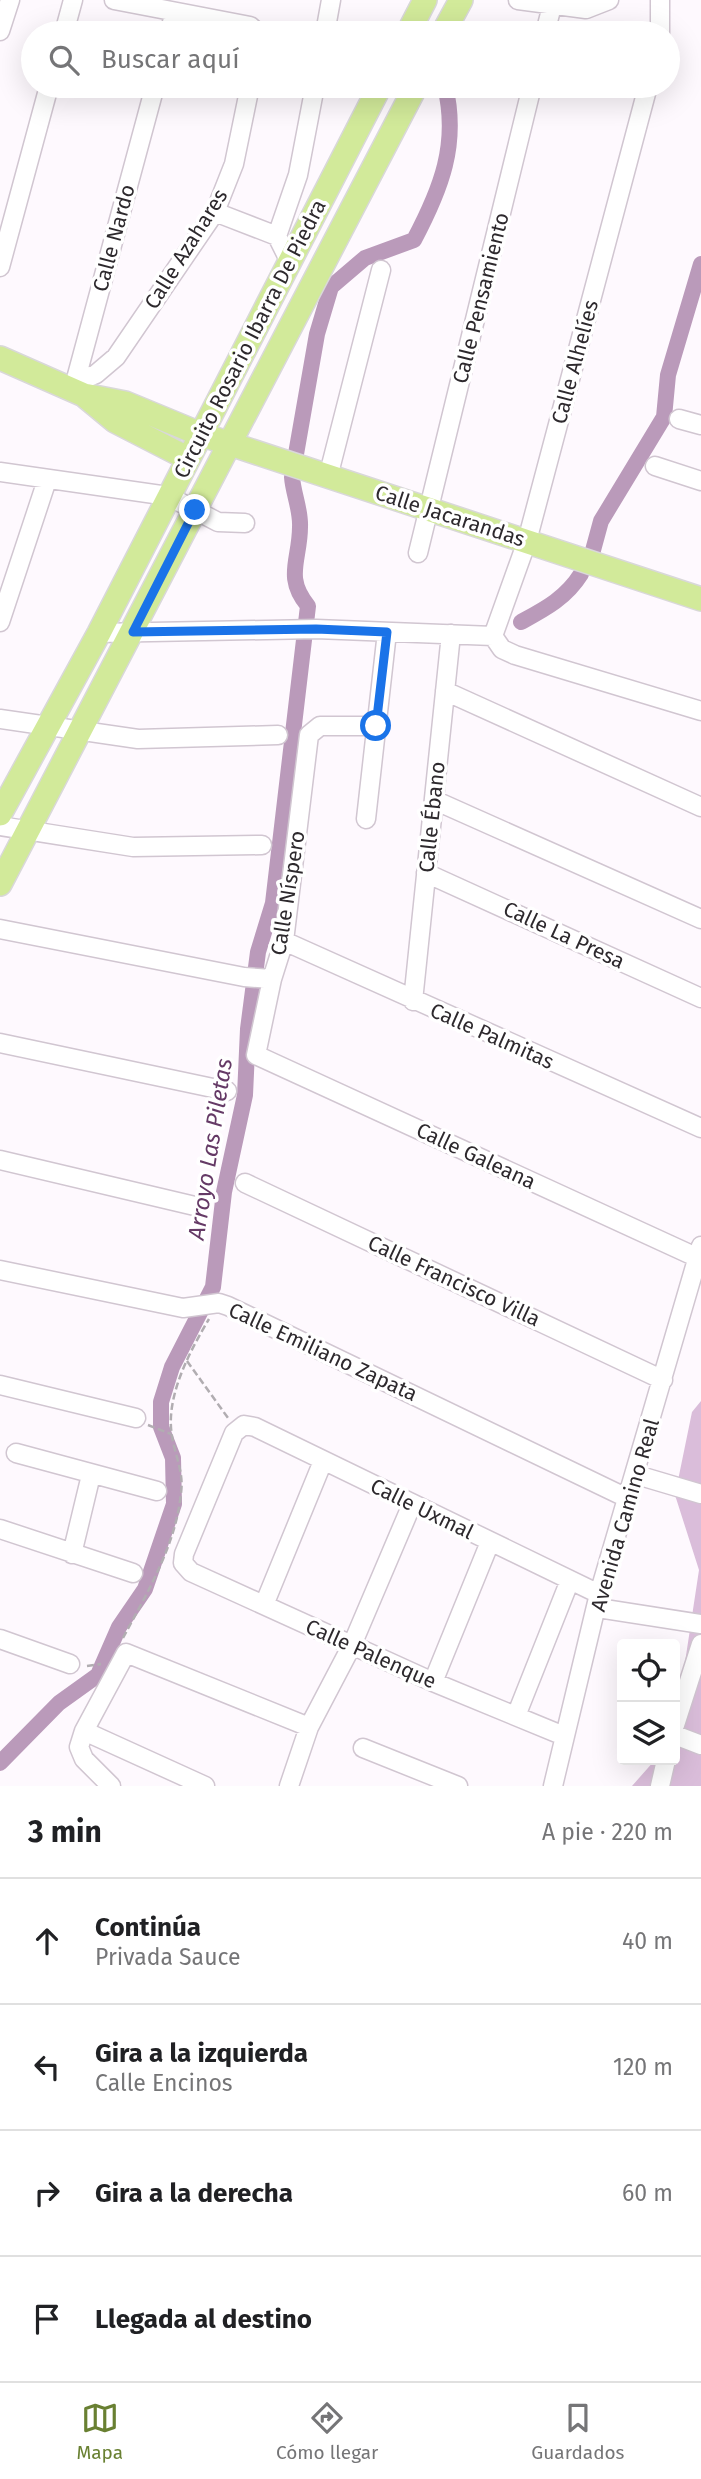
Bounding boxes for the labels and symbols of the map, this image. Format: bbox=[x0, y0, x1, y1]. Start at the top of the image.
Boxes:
street label: Calle Nardo bbox=[87, 181, 141, 295]
street label: Calle Azahares bbox=[139, 184, 233, 314]
street label: Circuito Rosario Ibarra De Piedra bbox=[168, 195, 332, 483]
street label: Calle Pensamiento bbox=[447, 210, 515, 386]
street label: Calle Alhelíes bbox=[546, 297, 604, 427]
street label: Calle Jacarandas bbox=[372, 480, 528, 552]
route end bbox=[179, 494, 210, 525]
route start bbox=[360, 710, 391, 741]
street label: Calle Ébano bbox=[413, 760, 451, 874]
street label: Calle Níspero bbox=[265, 829, 311, 957]
street label: Calle La Presa bbox=[499, 896, 629, 974]
street label: Calle Palmitas bbox=[426, 997, 558, 1075]
water label: Arroyo Las Piletas bbox=[182, 1056, 238, 1243]
street label: Calle Galeana bbox=[412, 1117, 540, 1195]
street label: Calle Francisco Villa bbox=[364, 1230, 544, 1332]
street label: Calle Emiliano Zapata bbox=[225, 1297, 421, 1407]
street label: Avenida Camino Real bbox=[585, 1416, 665, 1614]
street label: Calle Uxmal bbox=[366, 1473, 478, 1545]
street label: Calle Palenque bbox=[302, 1614, 440, 1694]

